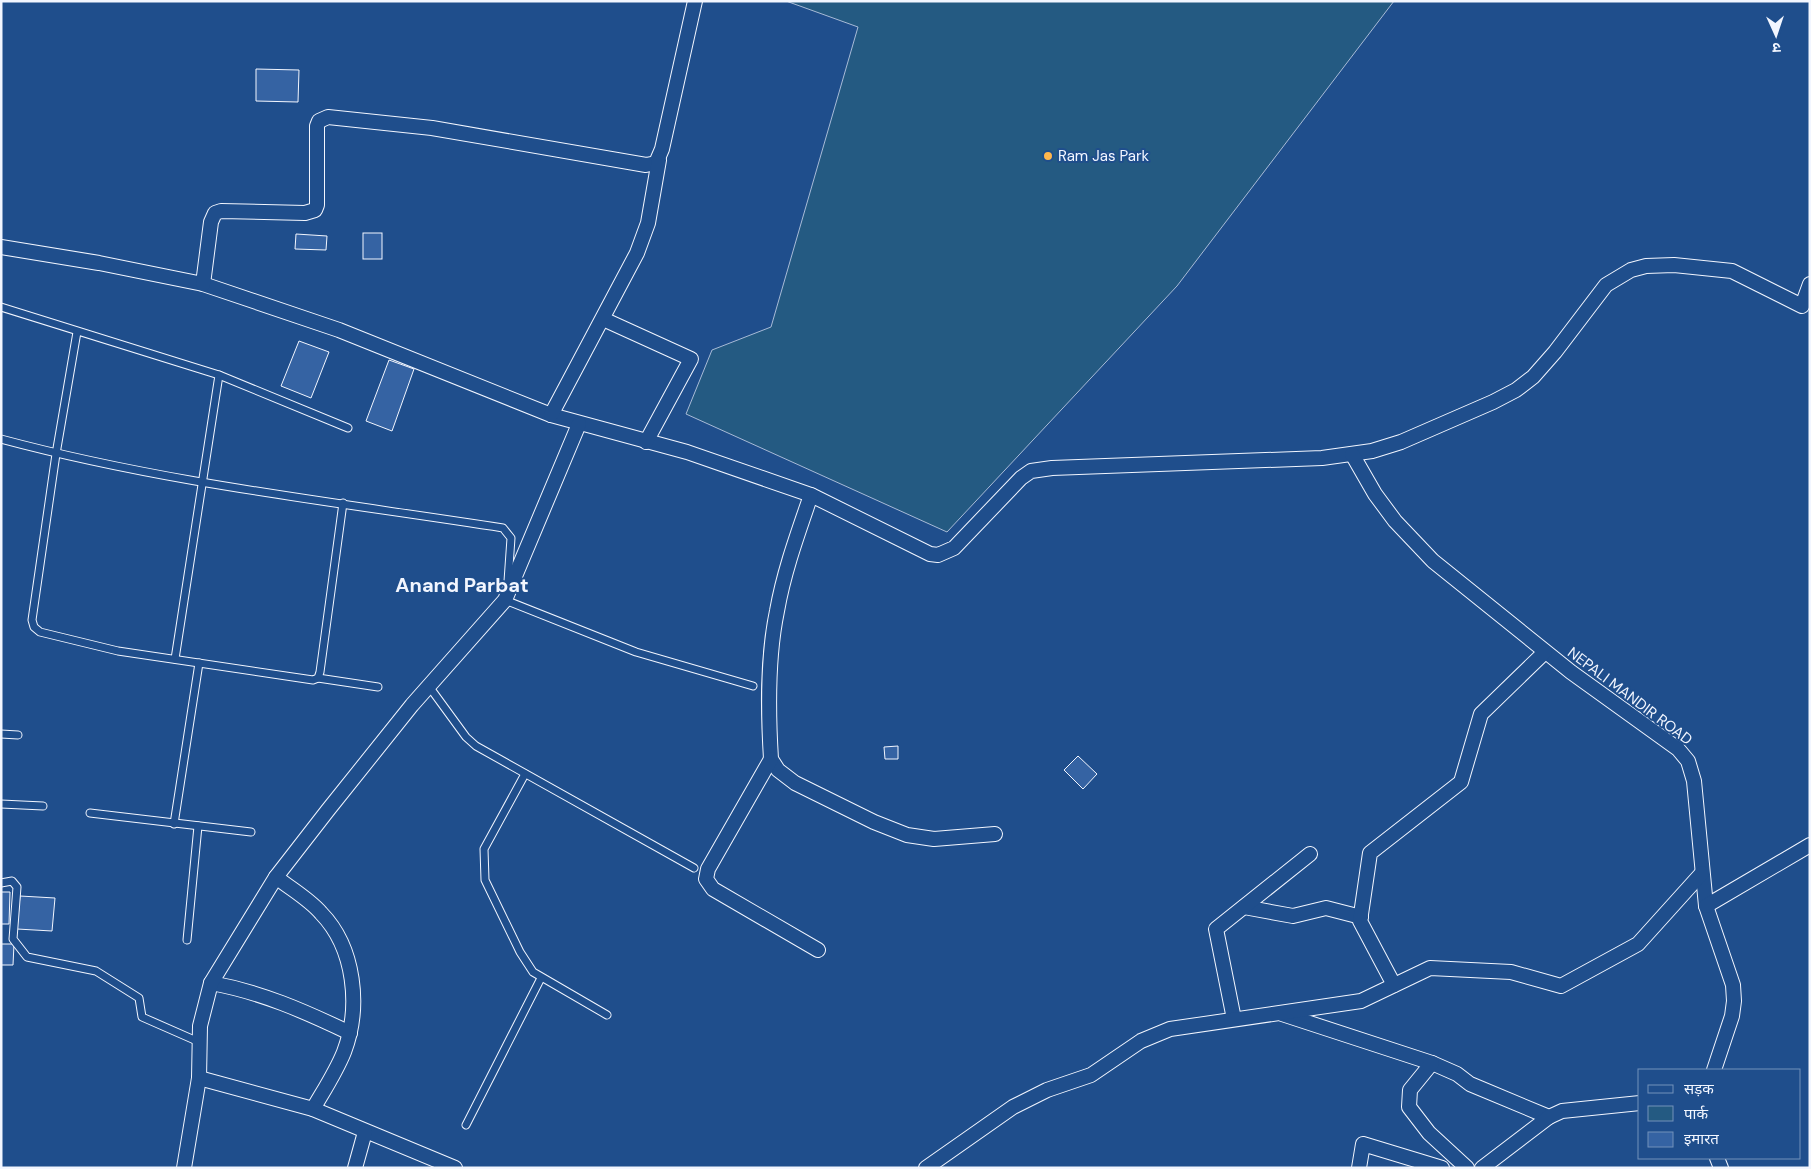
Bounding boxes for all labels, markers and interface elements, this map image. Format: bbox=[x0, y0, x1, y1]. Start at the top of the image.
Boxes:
north arrow bbox=[1751, 10, 1801, 60]
text: उ bbox=[1771, 39, 1781, 57]
place label: Ram Jas Park bbox=[1058, 146, 1149, 166]
marker: Ram Jas Park bbox=[1042, 150, 1054, 162]
district label: Anand Parbat bbox=[395, 572, 529, 598]
street label: NEPALI MANDIR ROAD bbox=[1564, 642, 1696, 750]
legend bbox=[1638, 1069, 1801, 1159]
text: सड़क bbox=[1684, 1079, 1714, 1099]
text: पार्क bbox=[1684, 1104, 1708, 1124]
text: इमारत bbox=[1684, 1129, 1719, 1149]

